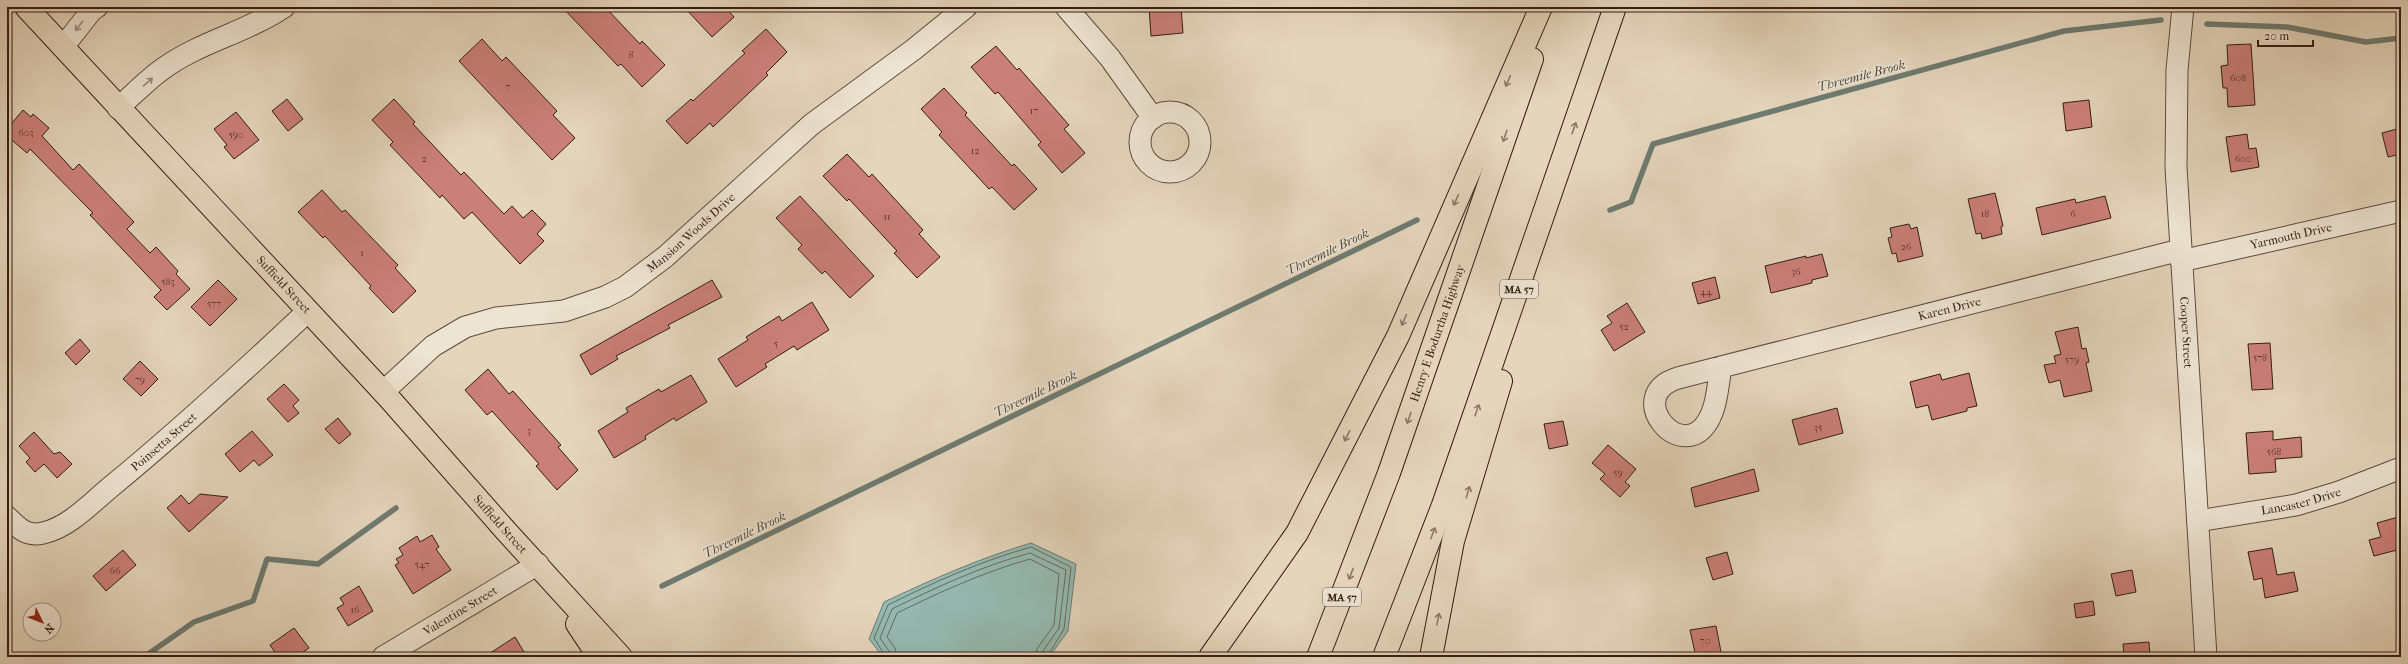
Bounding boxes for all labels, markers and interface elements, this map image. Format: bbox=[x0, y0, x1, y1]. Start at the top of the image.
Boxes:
one-way arrow bbox=[75, 21, 84, 32]
scale bar bbox=[2258, 22, 2313, 48]
text: 20 m bbox=[2264, 29, 2289, 43]
house number: 8 bbox=[628, 49, 634, 61]
water label: Threemile Brook bbox=[1815, 56, 1907, 94]
house number: 608 bbox=[2230, 72, 2246, 84]
one-way arrow bbox=[1504, 75, 1511, 87]
one-way arrow bbox=[142, 78, 153, 87]
house number: 7 bbox=[506, 81, 511, 93]
house number: 17 bbox=[1030, 105, 1038, 117]
one-way arrow bbox=[1570, 123, 1578, 135]
house number: 603 bbox=[18, 127, 34, 139]
house number: 590 bbox=[228, 129, 244, 141]
one-way arrow bbox=[1501, 130, 1509, 142]
house number: 12 bbox=[971, 145, 979, 157]
house number: 2 bbox=[421, 153, 427, 165]
house number: 600 bbox=[2235, 153, 2251, 165]
street label: Mansion Woods Drive bbox=[644, 190, 738, 275]
one-way arrow bbox=[1452, 194, 1460, 206]
house number: 18 bbox=[1981, 208, 1989, 220]
house number: 6 bbox=[2070, 208, 2076, 220]
house number: 11 bbox=[883, 211, 891, 223]
street label: Yarmouth Drive bbox=[2248, 220, 2334, 252]
water label: Threemile Brook bbox=[1283, 225, 1371, 278]
house number: 26 bbox=[1901, 241, 1912, 253]
house number: 1 bbox=[360, 247, 364, 259]
street label: Suffield Street bbox=[254, 253, 314, 317]
street label: Henry E Bodurtha Highway bbox=[1407, 262, 1468, 404]
house number: 36 bbox=[1791, 266, 1801, 278]
house number: 583 bbox=[161, 276, 175, 288]
road number: MA 57 bbox=[1500, 280, 1538, 298]
house number: 44 bbox=[1700, 286, 1713, 298]
street label: Karen Drive bbox=[1917, 294, 1982, 323]
street label: Cooper Street bbox=[2177, 296, 2195, 370]
house number: 577 bbox=[207, 298, 221, 310]
one-way arrow bbox=[1400, 313, 1408, 325]
house number: 52 bbox=[1619, 321, 1629, 333]
house number: 5 bbox=[774, 338, 778, 350]
house number: 578 bbox=[2253, 352, 2267, 364]
house number: 579 bbox=[2065, 354, 2079, 366]
water label: Threemile Brook bbox=[991, 367, 1079, 420]
house number: 79 bbox=[135, 374, 145, 386]
one-way arrow bbox=[1473, 405, 1481, 417]
street label: Poinsetta Street bbox=[128, 409, 200, 474]
one-way arrow bbox=[1404, 412, 1412, 424]
house number: 35 bbox=[1814, 422, 1822, 434]
house number: 3 bbox=[527, 425, 531, 437]
one-way arrow bbox=[1342, 430, 1350, 442]
house number: 568 bbox=[2267, 446, 2281, 458]
house number: 59 bbox=[1613, 467, 1623, 479]
street label: Lancaster Drive bbox=[2260, 485, 2343, 518]
one-way arrow bbox=[1465, 486, 1472, 499]
street label: Suffield Street bbox=[471, 492, 531, 557]
water label: Threemile Brook bbox=[700, 508, 788, 561]
one-way arrow bbox=[1429, 527, 1437, 539]
house number: 547 bbox=[415, 559, 430, 571]
house number: 66 bbox=[110, 565, 121, 577]
one-way arrow bbox=[1346, 567, 1354, 579]
street label: Valentine Street bbox=[420, 583, 500, 639]
road number: MA 57 bbox=[1323, 588, 1361, 606]
north arrow bbox=[22, 602, 62, 642]
house number: 16 bbox=[351, 604, 360, 616]
one-way arrow bbox=[1435, 613, 1443, 626]
text: N bbox=[41, 621, 57, 636]
house number: 70 bbox=[1700, 635, 1710, 647]

